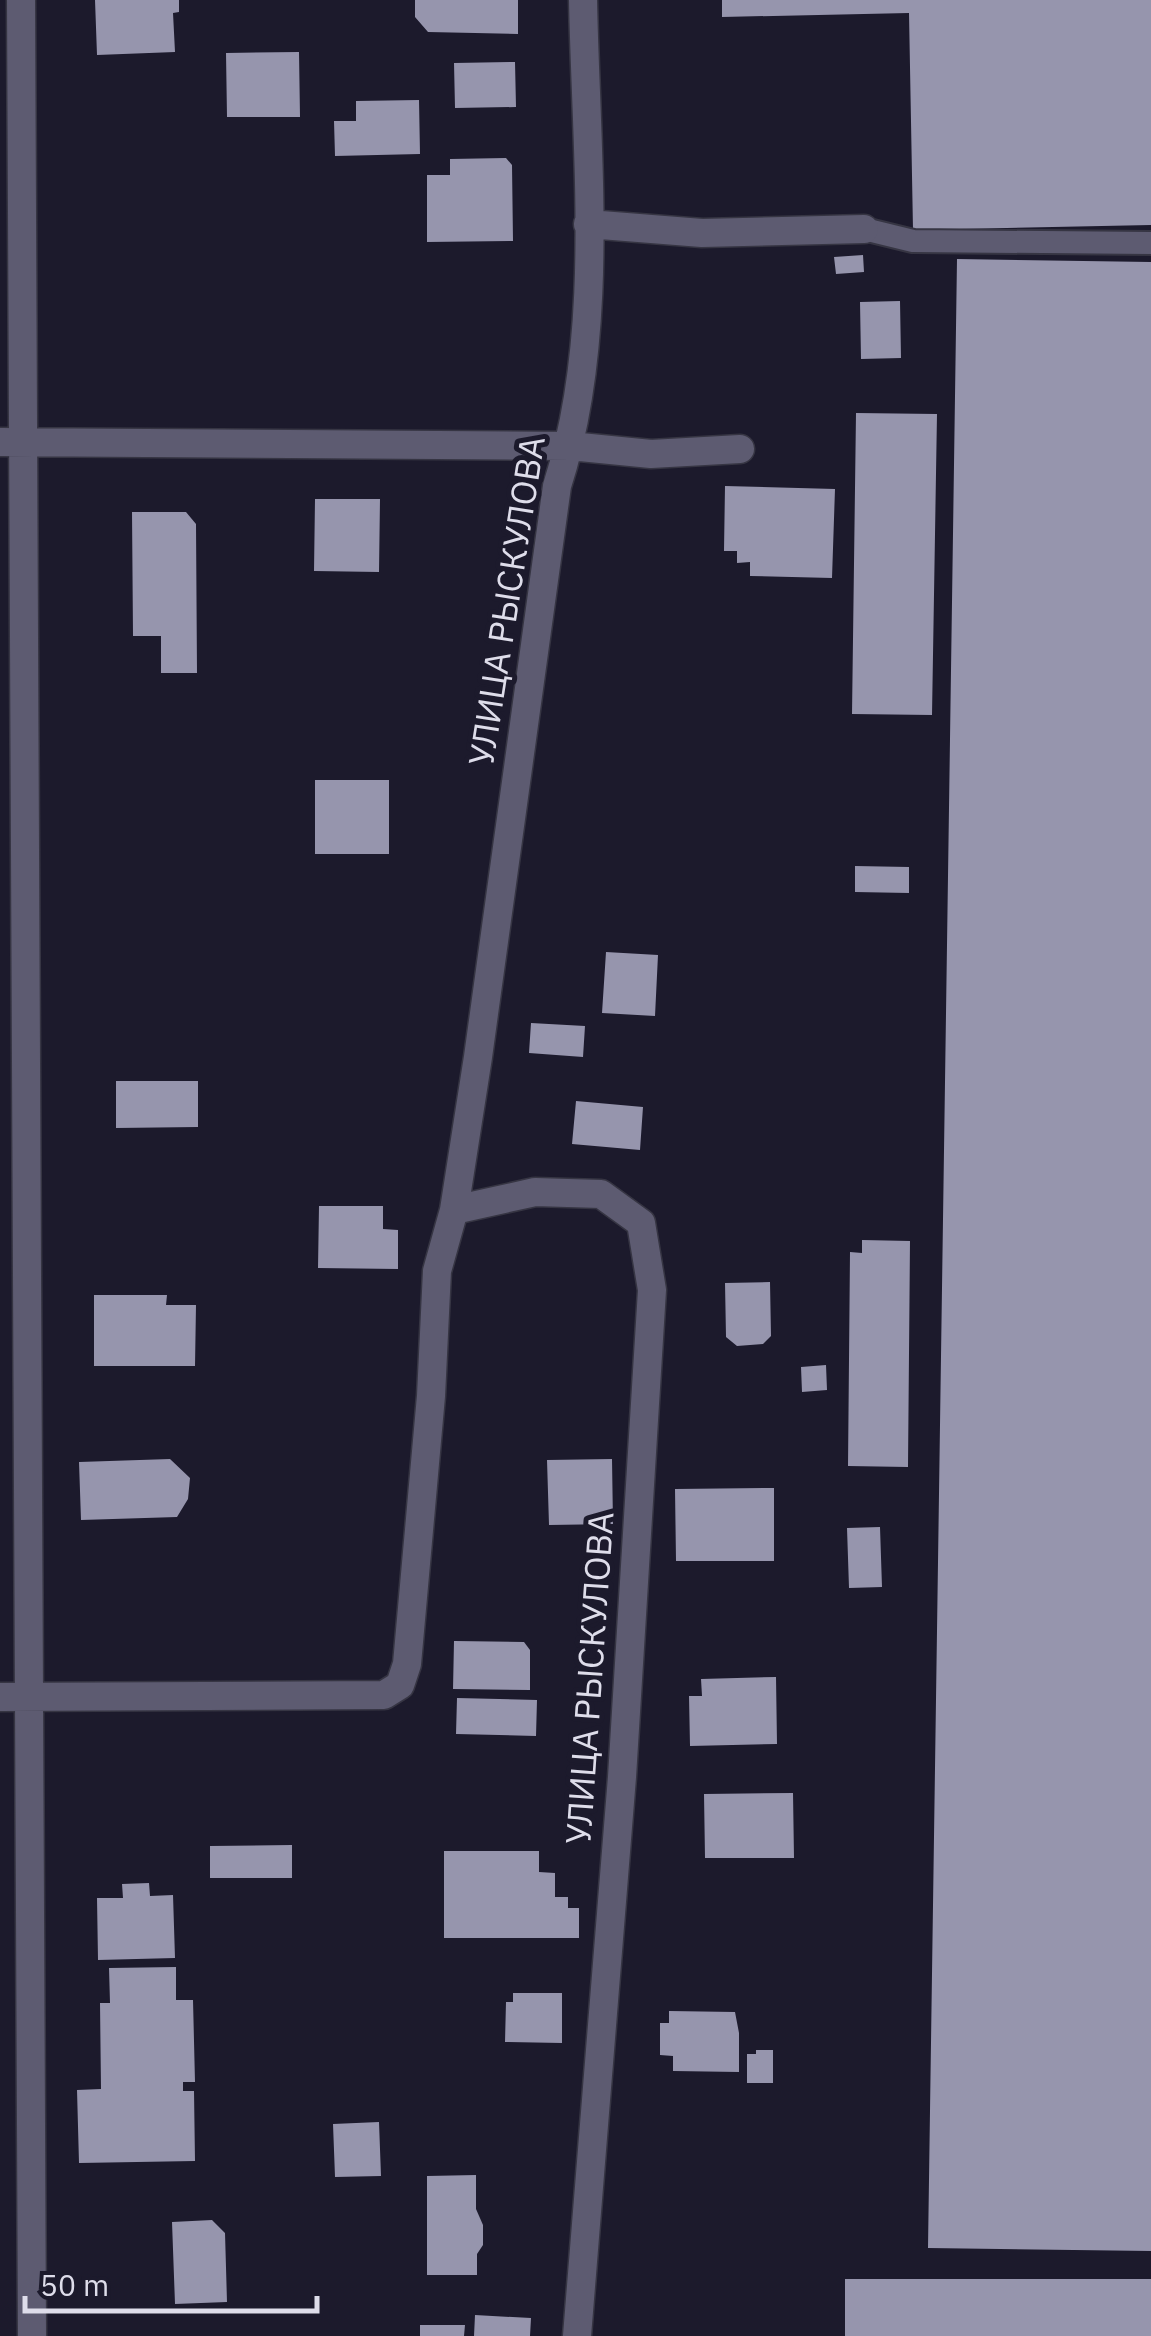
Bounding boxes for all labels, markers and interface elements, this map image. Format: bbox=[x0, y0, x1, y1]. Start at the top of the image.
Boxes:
street label: УЛИЦА РЫСКУЛОВА bbox=[457, 433, 555, 769]
street label: УЛИЦА РЫСКУЛОВА bbox=[554, 1510, 624, 1846]
scale bar bbox=[25, 2251, 318, 2313]
text: 50 m bbox=[40, 2265, 109, 2304]

